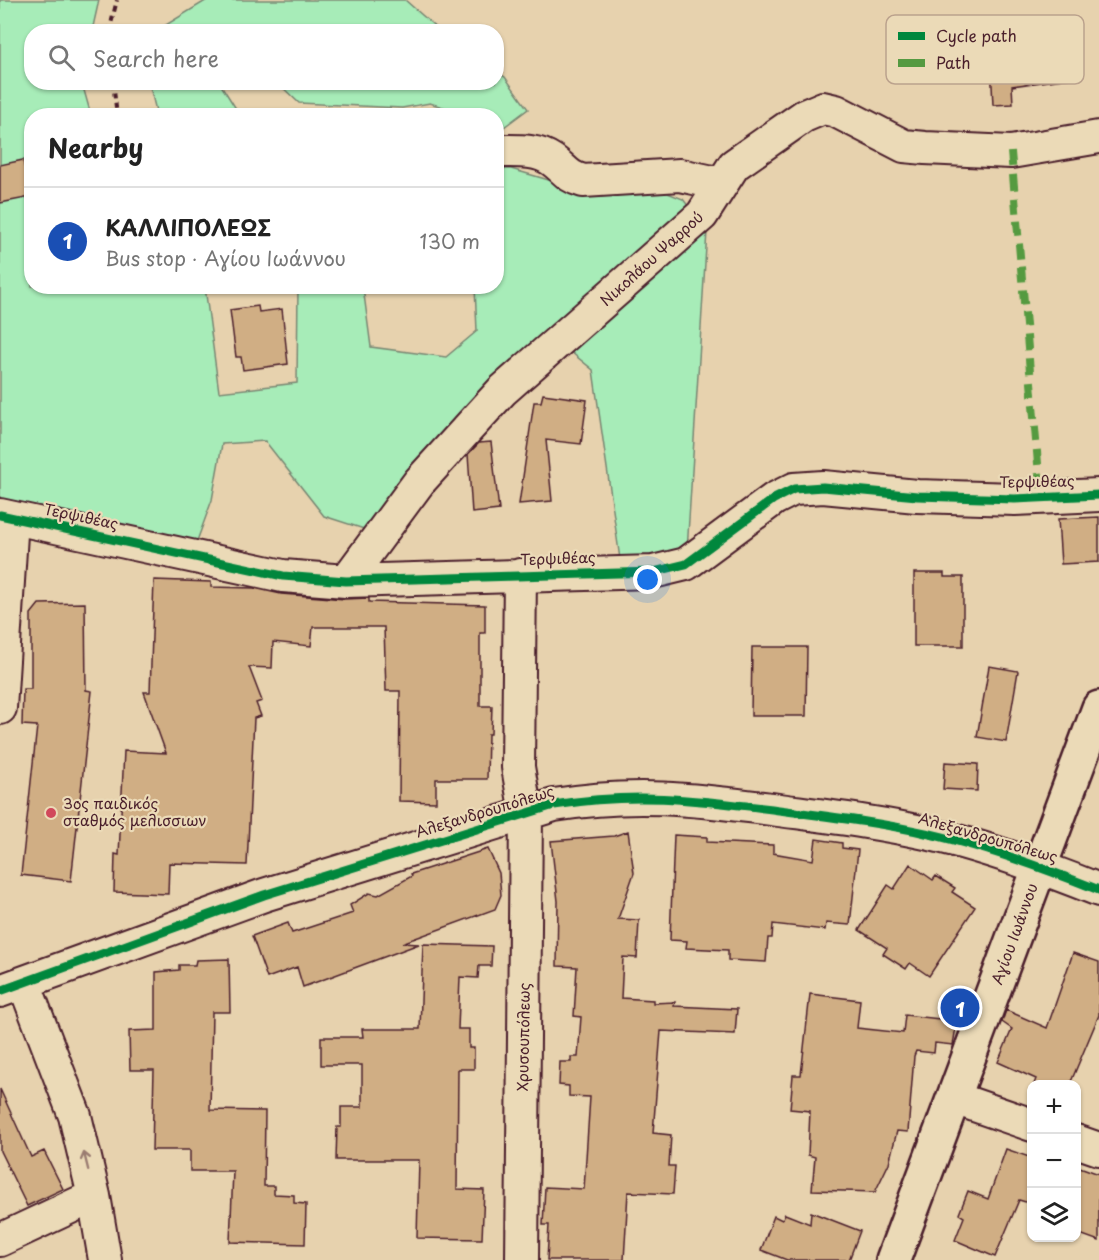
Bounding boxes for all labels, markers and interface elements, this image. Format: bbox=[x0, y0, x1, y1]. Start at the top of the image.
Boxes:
legend bbox=[886, 15, 1084, 84]
text: Cycle path bbox=[936, 23, 1017, 47]
search box bbox=[24, 24, 504, 90]
icon: search bbox=[45, 41, 78, 74]
text: Search here bbox=[93, 41, 219, 74]
text: Path bbox=[936, 50, 971, 74]
text: Nearby bbox=[48, 128, 143, 167]
street label: Νικολάου Ψαρρού bbox=[594, 205, 708, 311]
text: ΚΑΛΛΙΠΟΛΕΩΣ bbox=[105, 210, 271, 243]
text: 1 bbox=[63, 226, 72, 256]
text: 130 m bbox=[420, 226, 480, 256]
text: Bus stop · Αγίου Ιωάννου bbox=[105, 243, 346, 273]
street label: Τερψιθέας bbox=[999, 468, 1075, 493]
street label: Τερψιθέας bbox=[42, 496, 121, 535]
street label: Τερψιθέας bbox=[520, 545, 596, 570]
your location bbox=[633, 565, 662, 594]
street label: Αλεξανδρουπόλεως bbox=[412, 778, 557, 843]
place label: 3ος παιδικός σταθμός μελισσιων bbox=[63, 791, 207, 831]
marker: 3ος παιδικός σταθμός μελισσιων bbox=[44, 806, 58, 820]
street label: Αλεξανδρουπόλεως bbox=[916, 806, 1061, 868]
street label: Αγίου Ιωάννου bbox=[985, 880, 1043, 987]
street label: Χρυσουπόλεως bbox=[510, 982, 535, 1091]
pin: 1 bbox=[940, 986, 980, 1030]
map controls bbox=[1027, 1080, 1081, 1242]
button: + bbox=[1027, 1080, 1081, 1134]
button: − bbox=[1027, 1134, 1081, 1188]
one-way arrow bbox=[79, 1152, 91, 1171]
button: layers bbox=[1027, 1188, 1081, 1242]

